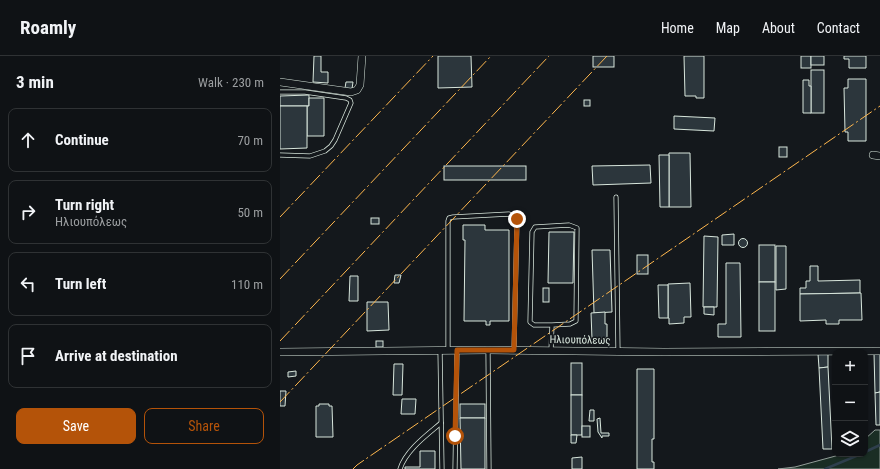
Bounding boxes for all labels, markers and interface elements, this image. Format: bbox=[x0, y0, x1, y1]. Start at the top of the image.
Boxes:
text: Roamly bbox=[20, 16, 76, 39]
text: Home bbox=[661, 20, 694, 36]
text: Map bbox=[716, 20, 740, 36]
text: About bbox=[762, 20, 795, 36]
text: Contact bbox=[817, 20, 860, 36]
text: 3 min bbox=[16, 72, 54, 92]
text: Walk · 230 m bbox=[198, 75, 264, 90]
icon: ahead bbox=[17, 129, 39, 151]
text: Continue bbox=[55, 131, 109, 149]
text: 70 m bbox=[237, 133, 263, 148]
text: Turn right bbox=[55, 196, 114, 214]
icon: right bbox=[17, 201, 39, 223]
text: 50 m bbox=[237, 205, 263, 220]
route end bbox=[508, 210, 526, 228]
text: Ηλιουπόλεως bbox=[55, 214, 127, 229]
icon: left bbox=[17, 273, 39, 295]
text: Turn left bbox=[55, 275, 106, 293]
text: 110 m bbox=[231, 277, 263, 292]
street label: Ηλιουπόλεως bbox=[549, 333, 611, 347]
icon: arrive bbox=[17, 345, 39, 367]
text: Arrive at destination bbox=[55, 347, 178, 365]
map controls bbox=[832, 349, 868, 457]
button: + bbox=[832, 349, 868, 385]
button: − bbox=[832, 385, 868, 421]
button: Save bbox=[16, 408, 136, 444]
button: Share bbox=[144, 408, 264, 444]
button: layers bbox=[832, 421, 868, 457]
route start bbox=[446, 427, 464, 445]

